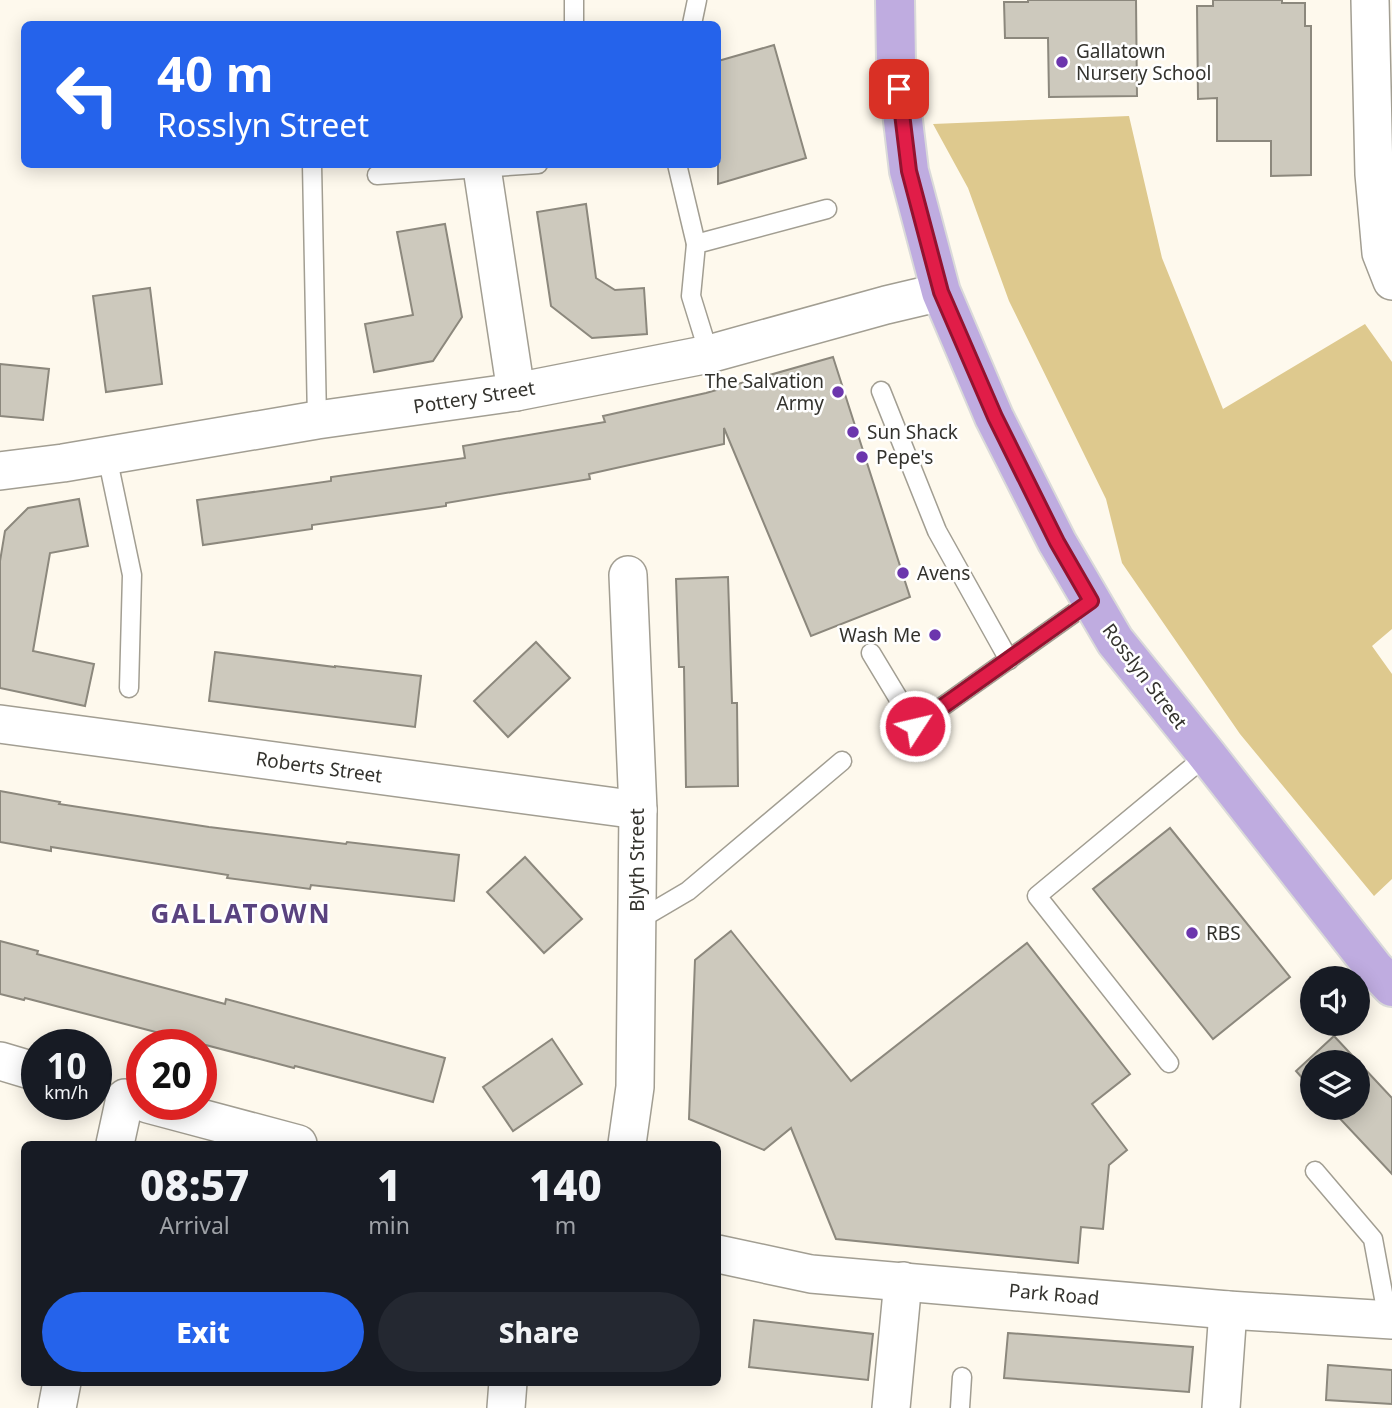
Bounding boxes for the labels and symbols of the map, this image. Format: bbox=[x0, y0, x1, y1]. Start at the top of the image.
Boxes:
place label: Gallatown Nursery School bbox=[1076, 38, 1212, 86]
marker: Gallatown Nursery School bbox=[1054, 54, 1070, 70]
pin bbox=[869, 59, 929, 119]
place label: The Salvation Army bbox=[705, 368, 824, 416]
street label: Pottery Street bbox=[411, 375, 537, 419]
marker: The Salvation Army bbox=[830, 384, 846, 400]
place label: Sun Shack bbox=[867, 419, 958, 445]
marker: Sun Shack bbox=[845, 424, 861, 440]
place label: Pepe's bbox=[876, 444, 933, 470]
marker: Pepe's bbox=[854, 449, 870, 465]
place label: Avens bbox=[917, 560, 970, 586]
marker: Avens bbox=[895, 565, 911, 581]
street label: Rosslyn Street bbox=[1097, 618, 1193, 734]
place label: Wash Me bbox=[839, 622, 921, 648]
marker: Wash Me bbox=[927, 627, 943, 643]
position arrow bbox=[878, 689, 952, 763]
street label: Roberts Street bbox=[254, 745, 384, 789]
street label: Blyth Street bbox=[624, 808, 650, 912]
district label: GALLATOWN bbox=[150, 895, 332, 931]
place label: RBS bbox=[1206, 920, 1241, 946]
marker: RBS bbox=[1184, 925, 1200, 941]
speed limit sign: 20 bbox=[126, 1029, 217, 1120]
street label: Park Road bbox=[1008, 1277, 1100, 1311]

